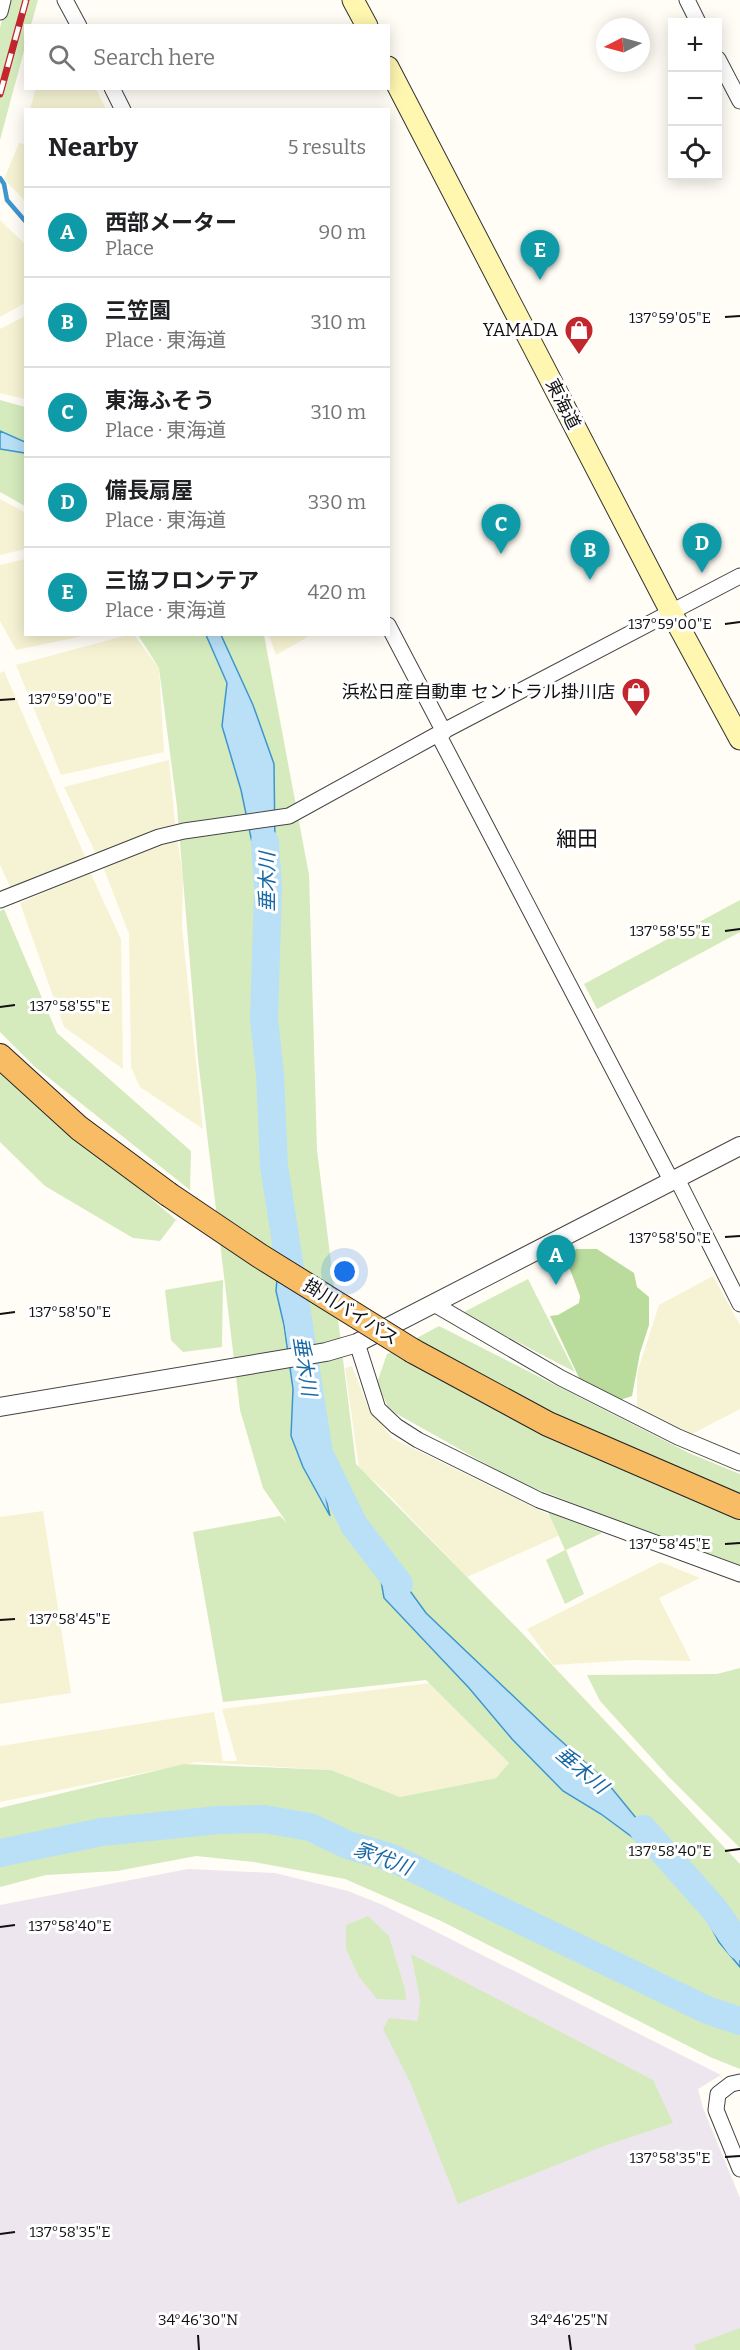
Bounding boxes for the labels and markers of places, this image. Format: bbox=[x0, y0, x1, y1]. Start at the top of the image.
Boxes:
pin: E bbox=[520, 230, 560, 280]
shop icon: YAMADA bbox=[563, 314, 595, 356]
place label: YAMADA bbox=[483, 319, 558, 341]
pin: C bbox=[482, 504, 520, 554]
pin: D bbox=[682, 524, 722, 573]
pin: B bbox=[570, 530, 610, 580]
shop icon: 浜松日産自動車 セントラル掛川店 bbox=[620, 676, 652, 718]
place label: 浜松日産自動車 セントラル掛川店 bbox=[341, 681, 615, 703]
pin: A bbox=[536, 1236, 576, 1285]

